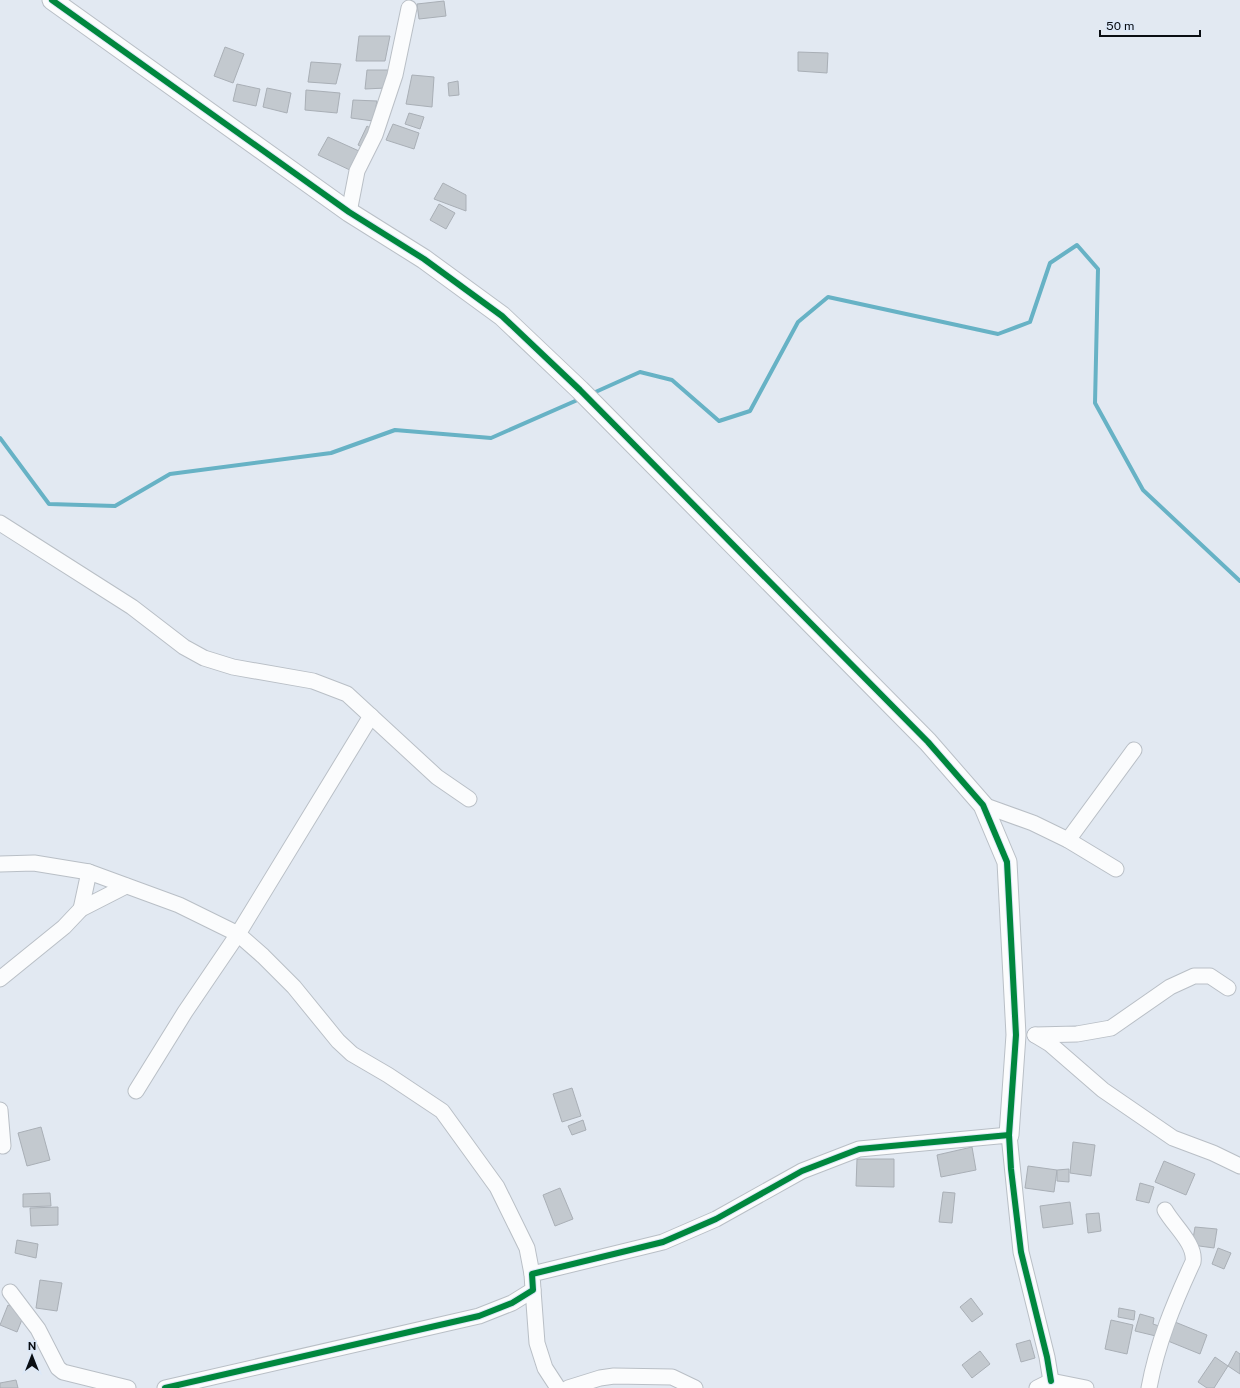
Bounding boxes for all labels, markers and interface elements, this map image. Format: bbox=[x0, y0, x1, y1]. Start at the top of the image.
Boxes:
scale bar bbox=[1100, 12, 1200, 38]
text: 50 m bbox=[1106, 19, 1134, 33]
north arrow bbox=[12, 1336, 52, 1376]
text: N bbox=[28, 1340, 36, 1352]

